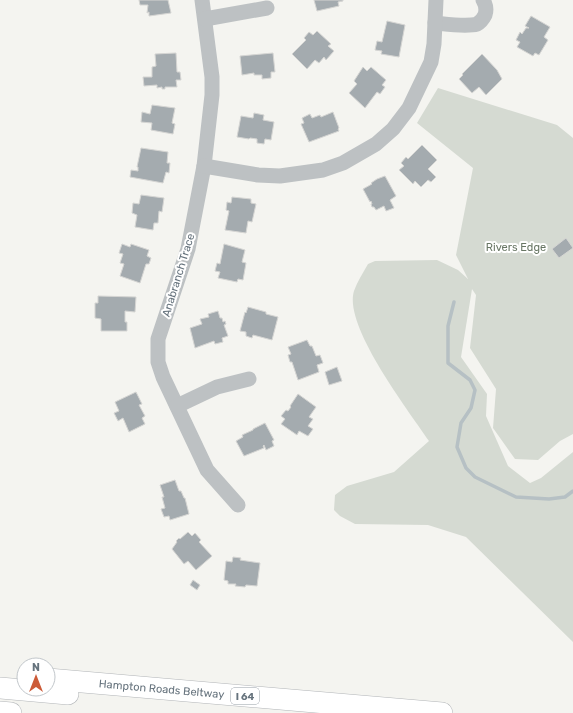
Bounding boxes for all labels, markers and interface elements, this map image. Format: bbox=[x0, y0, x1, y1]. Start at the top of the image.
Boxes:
street label: Anabranch Trace bbox=[160, 232, 197, 318]
park label: Rivers Edge bbox=[486, 241, 546, 254]
north arrow bbox=[16, 657, 56, 697]
text: N bbox=[32, 661, 40, 674]
street label: Hampton Roads Beltway bbox=[98, 677, 225, 701]
road number: I 64 bbox=[231, 688, 259, 704]

